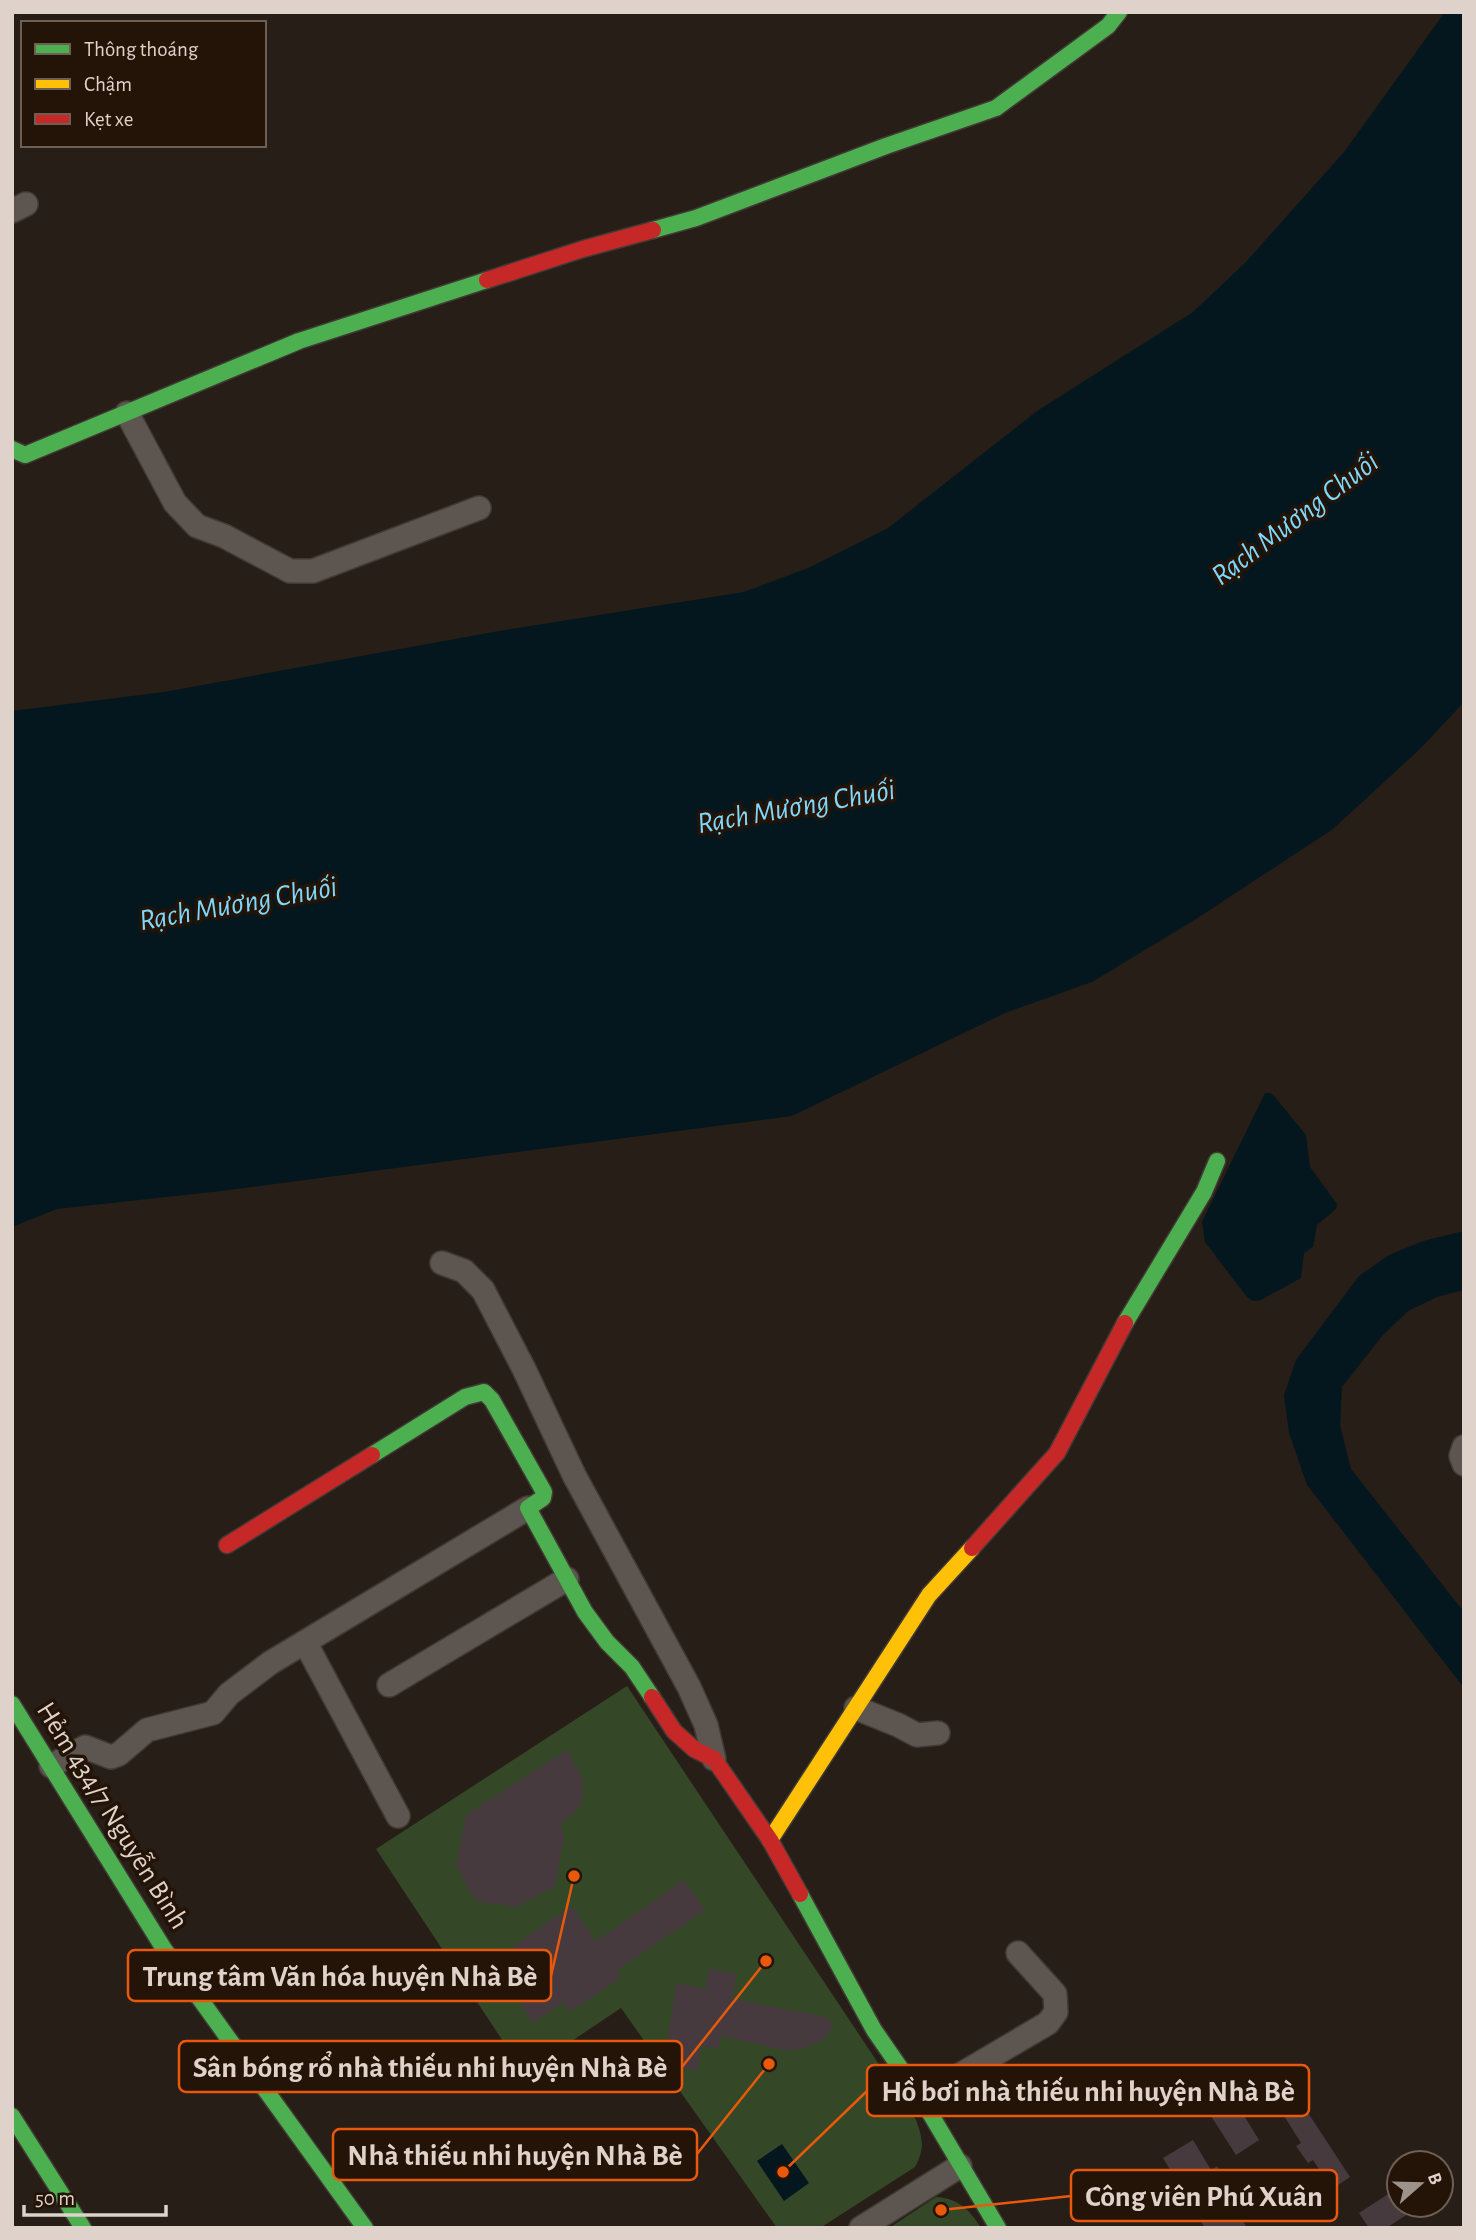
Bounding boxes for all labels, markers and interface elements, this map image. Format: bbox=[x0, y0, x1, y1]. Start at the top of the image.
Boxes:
legend bbox=[21, 21, 266, 147]
text: Thông thoáng bbox=[84, 39, 199, 60]
text: Chậm bbox=[84, 74, 132, 95]
text: Kẹt xe bbox=[84, 109, 133, 130]
water label: Rạch Mương Chuối bbox=[1206, 447, 1384, 591]
water label: Rạch Mương Chuối bbox=[695, 775, 897, 839]
water label: Rạch Mương Chuối bbox=[137, 872, 339, 936]
street label: Hẻm 434/7 Nguyễn Bình bbox=[31, 1697, 194, 1934]
callout: Trung tâm Văn hóa huyện Nhà Bè bbox=[128, 1950, 551, 2001]
text: Trung tâm Văn hóa huyện Nhà Bè bbox=[143, 1962, 537, 1992]
callout: Sân bóng rổ nhà thiếu nhi huyện Nhà Bè bbox=[179, 2041, 682, 2092]
text: Sân bóng rổ nhà thiếu nhi huyện Nhà Bè bbox=[193, 2051, 667, 2083]
callout: Hồ bơi nhà thiếu nhi huyện Nhà Bè bbox=[867, 2065, 1309, 2116]
text: Hồ bơi nhà thiếu nhi huyện Nhà Bè bbox=[881, 2076, 1295, 2107]
callout: Nhà thiếu nhi huyện Nhà Bè bbox=[333, 2129, 697, 2180]
text: Nhà thiếu nhi huyện Nhà Bè bbox=[347, 2140, 683, 2171]
north arrow bbox=[1385, 2149, 1455, 2219]
callout: Công viên Phú Xuân bbox=[1071, 2170, 1337, 2221]
text: B bbox=[1424, 2170, 1445, 2187]
scale bar bbox=[24, 2174, 166, 2218]
text: Công viên Phú Xuân bbox=[1085, 2182, 1323, 2212]
text: 50 m bbox=[35, 2188, 75, 2209]

